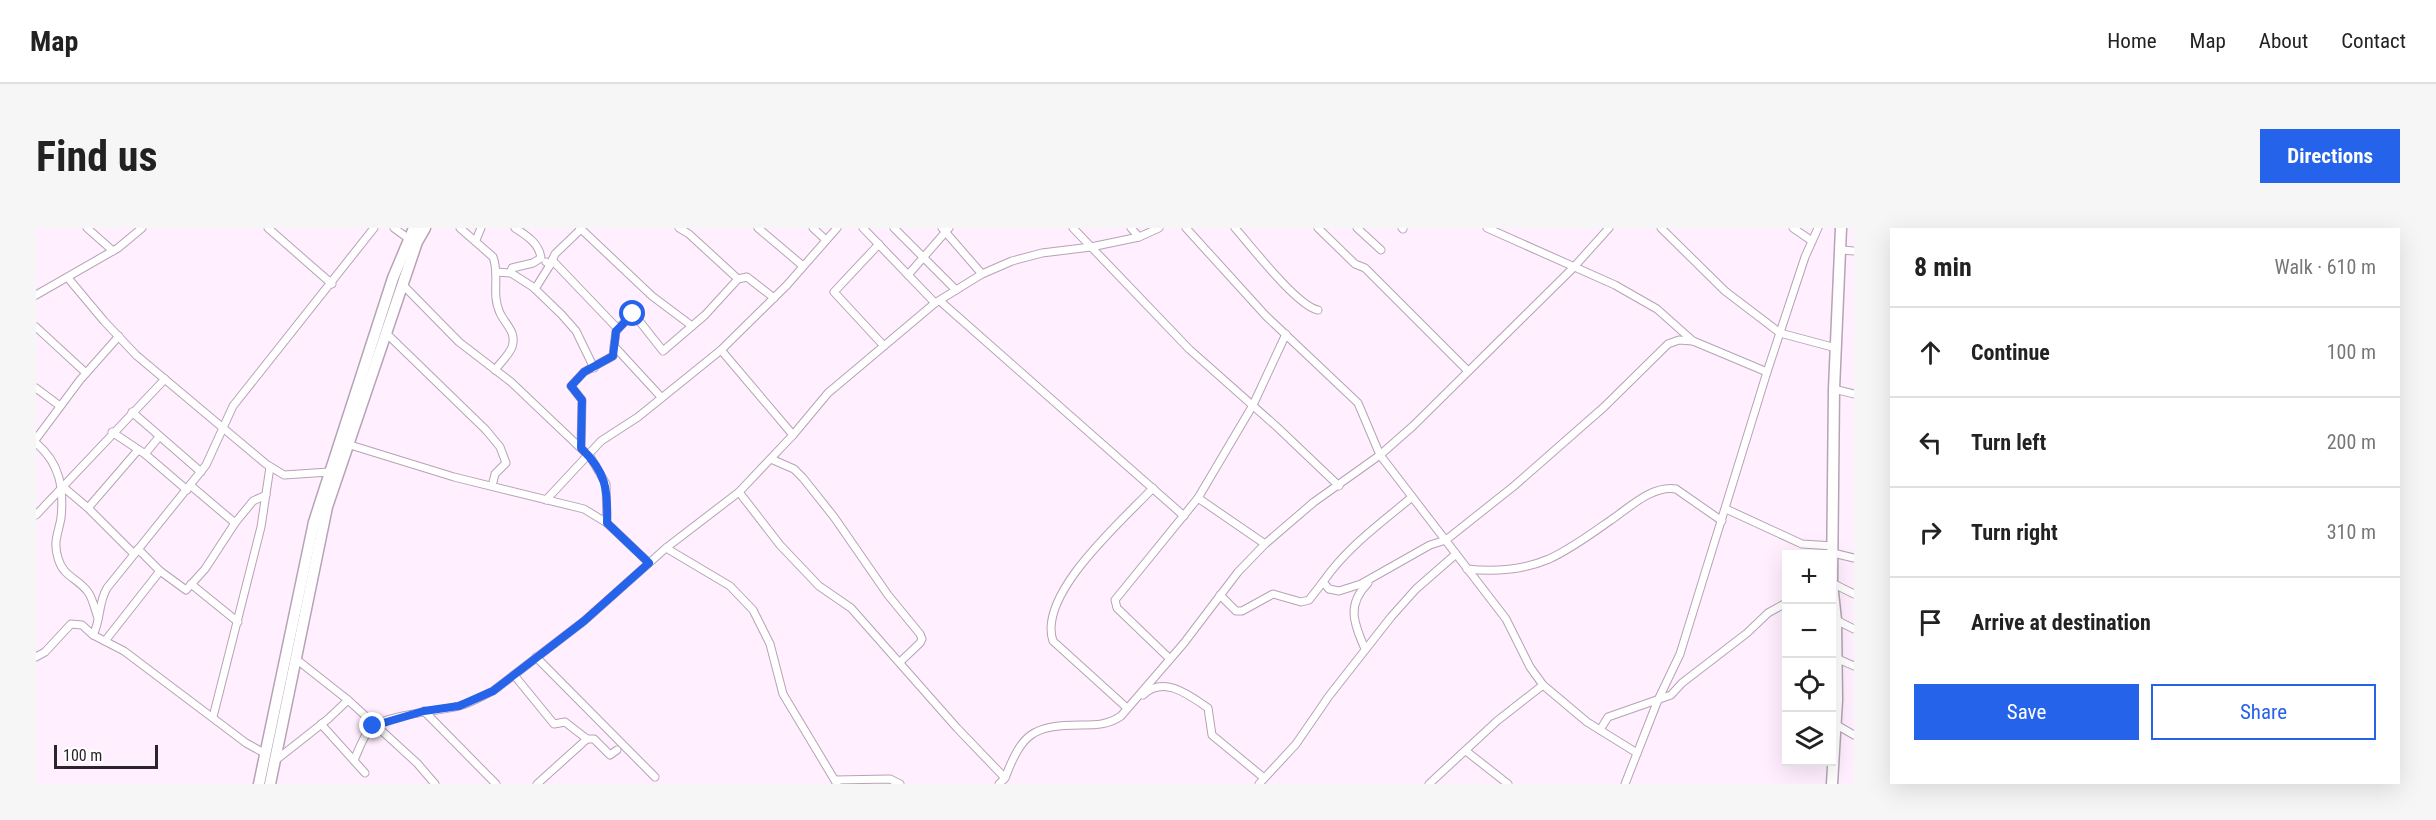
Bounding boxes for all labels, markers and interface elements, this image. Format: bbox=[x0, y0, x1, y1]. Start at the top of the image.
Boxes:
text: Map bbox=[30, 25, 78, 58]
text: Home bbox=[2107, 29, 2157, 53]
text: Map bbox=[2190, 29, 2226, 53]
text: About bbox=[2259, 29, 2308, 53]
text: Contact bbox=[2341, 29, 2406, 53]
button: Directions bbox=[2260, 129, 2400, 183]
text: Find us bbox=[36, 132, 157, 181]
text: 8 min bbox=[1914, 252, 1972, 282]
text: Walk · 610 m bbox=[2275, 255, 2376, 279]
route start bbox=[619, 300, 645, 326]
icon: ahead bbox=[1914, 336, 1947, 369]
text: Continue bbox=[1971, 340, 2050, 365]
text: 100 m bbox=[2327, 340, 2376, 364]
icon: left bbox=[1914, 426, 1947, 459]
text: Turn left bbox=[1971, 430, 2046, 455]
text: 200 m bbox=[2327, 430, 2376, 454]
icon: right bbox=[1914, 516, 1947, 549]
text: Turn right bbox=[1971, 520, 2058, 545]
text: 310 m bbox=[2327, 520, 2376, 544]
map controls bbox=[1782, 550, 1836, 766]
button: + bbox=[1782, 550, 1836, 604]
button: − bbox=[1782, 604, 1836, 658]
icon: arrive bbox=[1914, 606, 1947, 639]
text: Arrive at destination bbox=[1971, 610, 2151, 635]
button: locate bbox=[1782, 658, 1836, 712]
button: Save bbox=[1914, 684, 2139, 740]
button: Share bbox=[2151, 684, 2376, 740]
route end bbox=[359, 712, 385, 738]
button: layers bbox=[1782, 712, 1836, 766]
scale bar bbox=[54, 742, 158, 770]
text: 100 m bbox=[63, 746, 102, 765]

